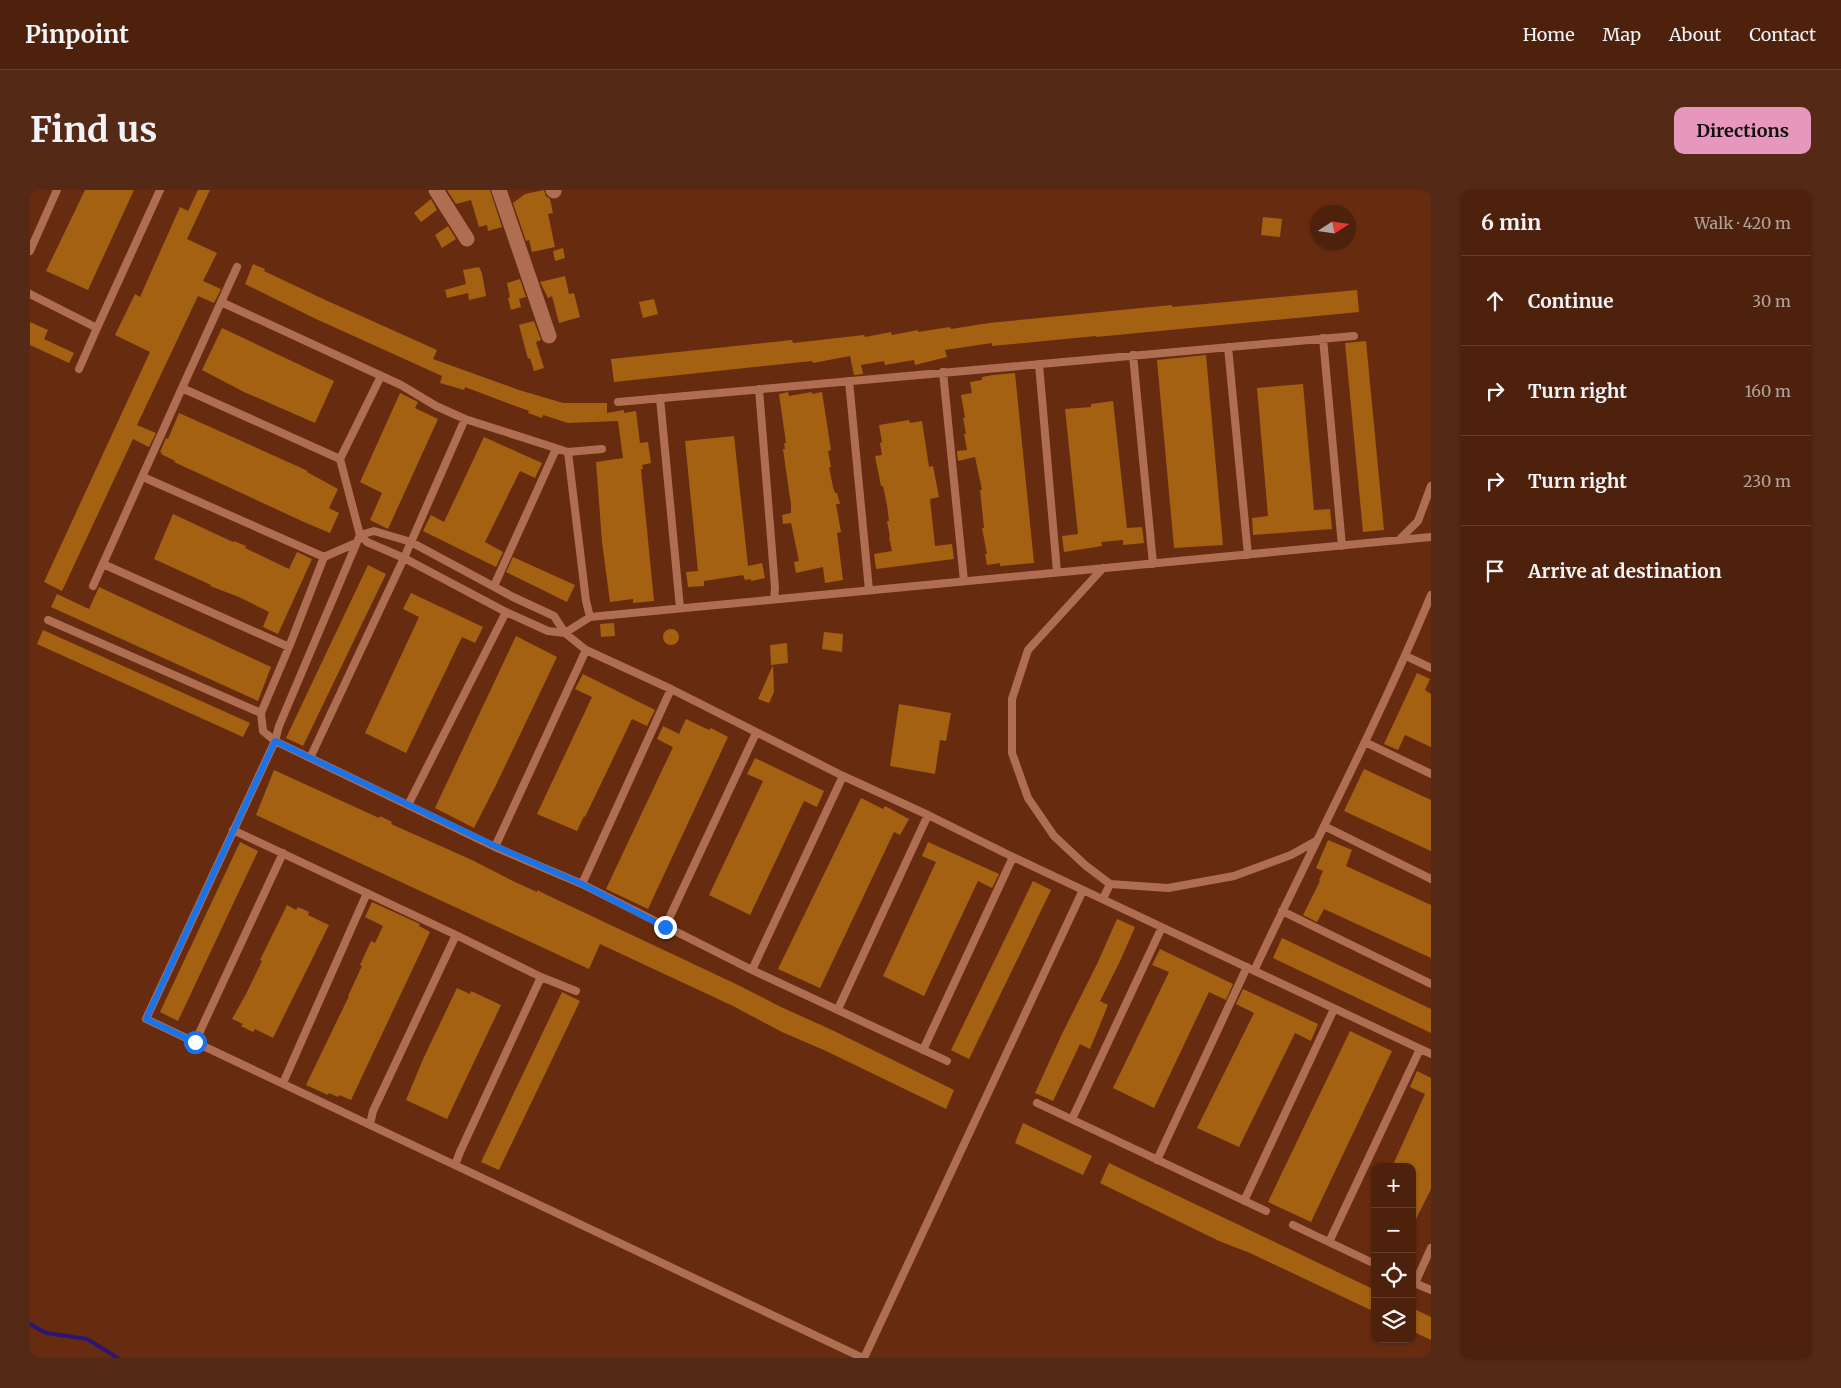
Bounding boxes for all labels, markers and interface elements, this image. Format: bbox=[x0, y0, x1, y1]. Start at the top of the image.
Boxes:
text: Pinpoint bbox=[25, 19, 129, 50]
text: Home bbox=[1523, 23, 1575, 46]
text: Map bbox=[1603, 23, 1641, 46]
text: About bbox=[1669, 23, 1721, 46]
text: Contact bbox=[1749, 23, 1816, 46]
button: Directions bbox=[1674, 107, 1811, 154]
text: Find us bbox=[30, 108, 157, 152]
north arrow bbox=[1311, 205, 1356, 250]
text: 6 min bbox=[1481, 209, 1541, 236]
text: Walk · 420 m bbox=[1694, 213, 1791, 233]
icon: ahead bbox=[1481, 287, 1509, 315]
text: Continue bbox=[1528, 289, 1614, 313]
text: 30 m bbox=[1752, 291, 1791, 311]
icon: right bbox=[1481, 377, 1509, 405]
text: Turn right bbox=[1528, 379, 1627, 403]
text: 160 m bbox=[1745, 381, 1791, 401]
icon: right bbox=[1481, 467, 1509, 495]
text: Turn right bbox=[1528, 469, 1627, 493]
text: 230 m bbox=[1743, 471, 1791, 491]
icon: arrive bbox=[1481, 557, 1509, 585]
text: Arrive at destination bbox=[1528, 559, 1722, 583]
route end bbox=[654, 916, 677, 939]
route start bbox=[184, 1031, 207, 1054]
map controls bbox=[1371, 1163, 1416, 1343]
button: + bbox=[1371, 1163, 1416, 1208]
button: − bbox=[1371, 1208, 1416, 1253]
button: locate bbox=[1371, 1253, 1416, 1298]
button: layers bbox=[1371, 1298, 1416, 1343]

